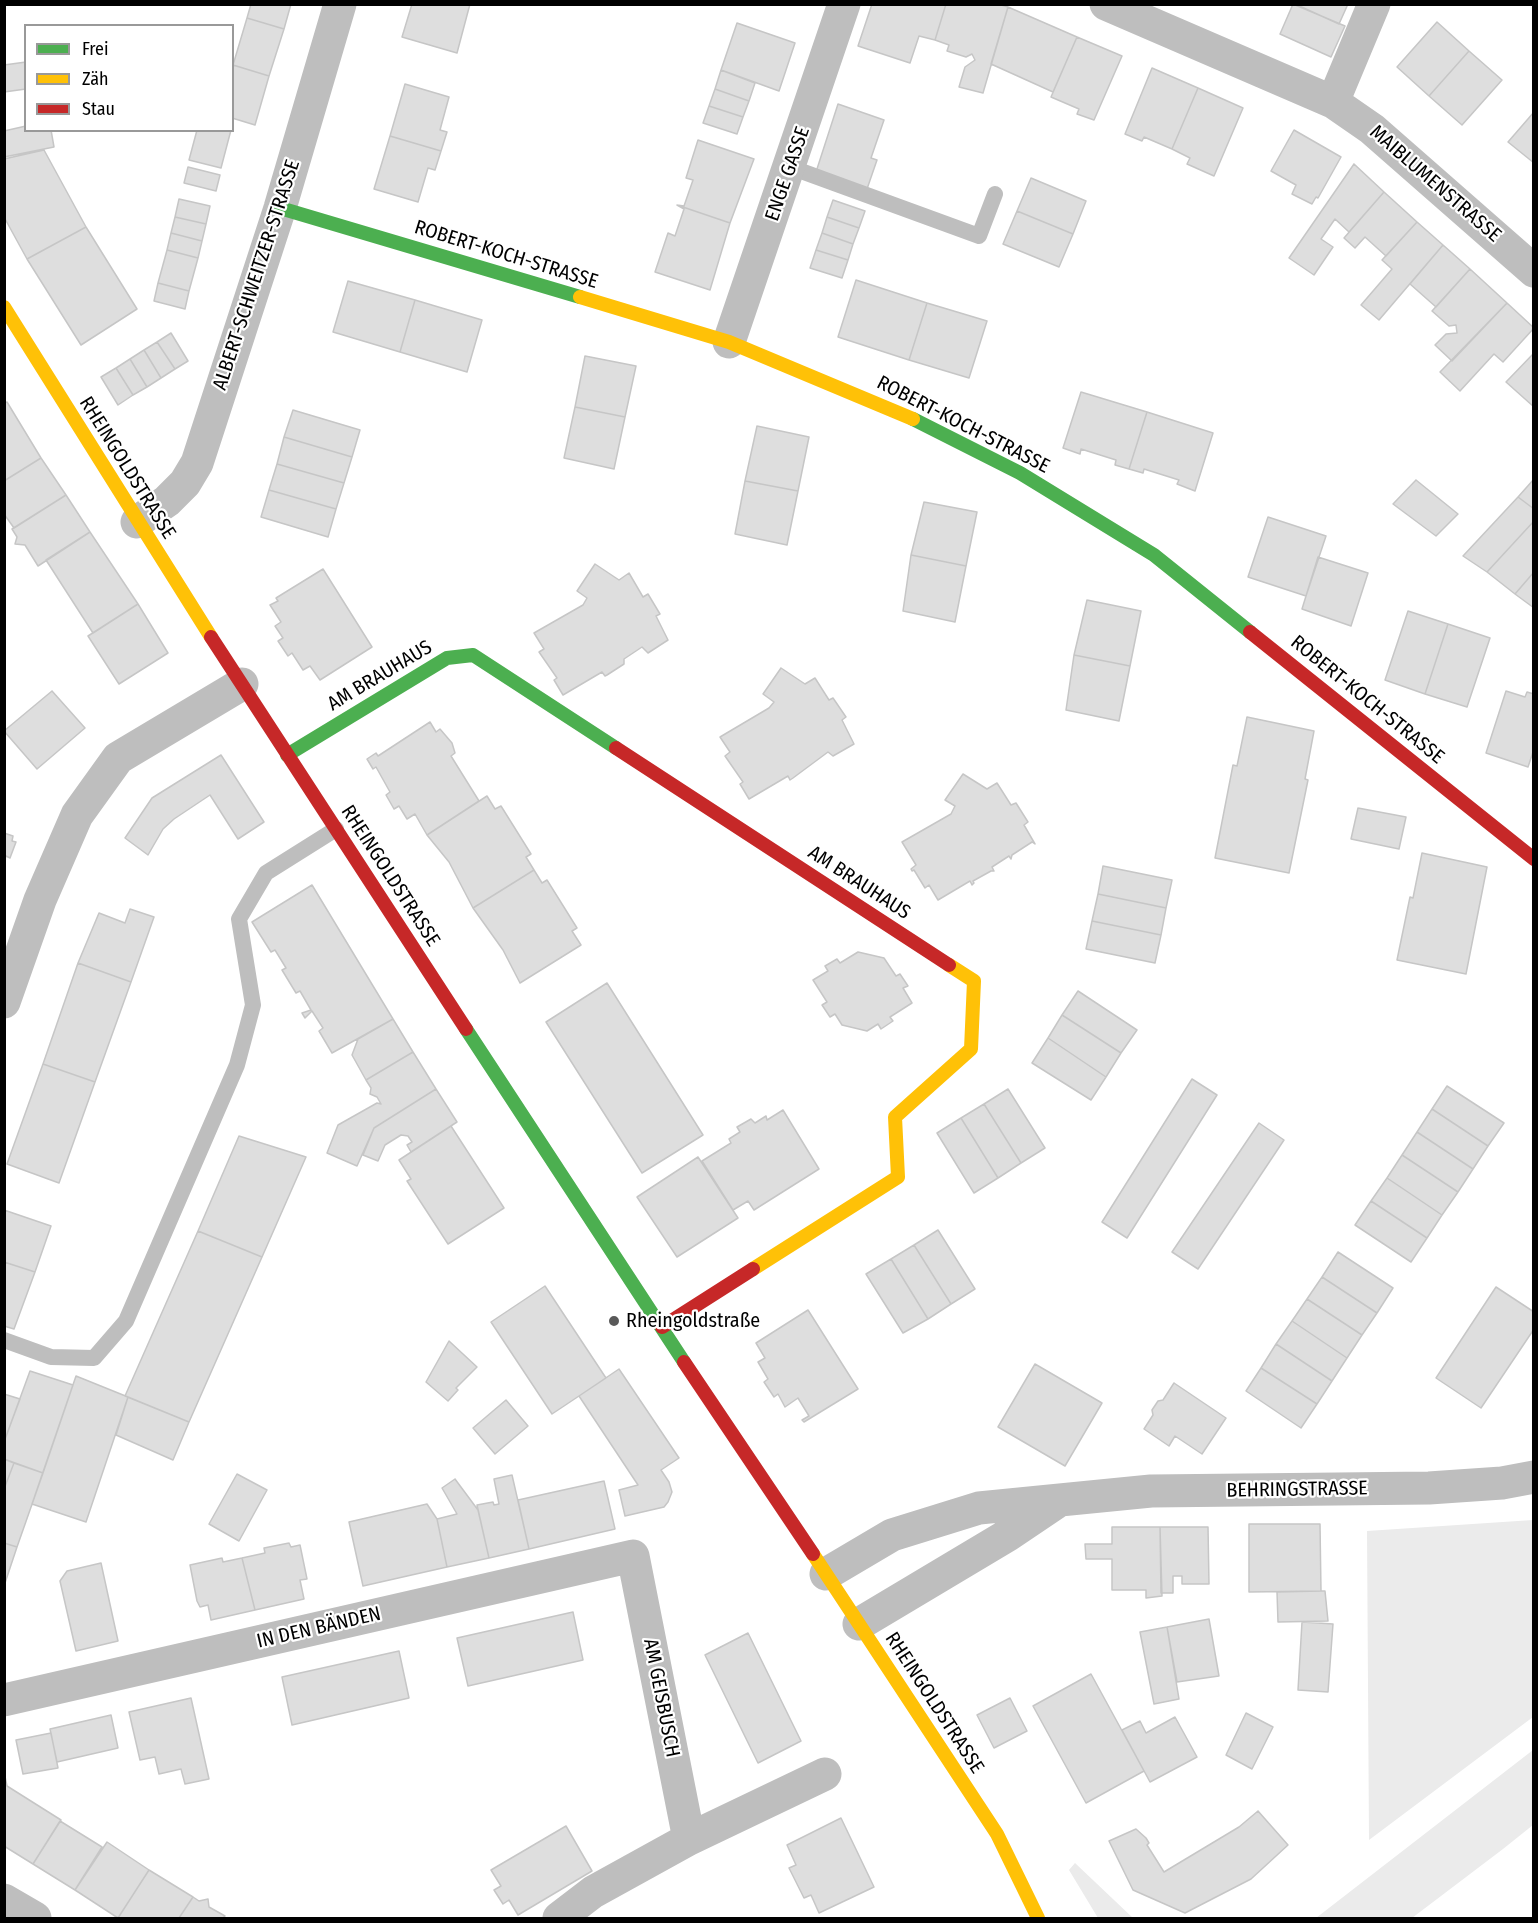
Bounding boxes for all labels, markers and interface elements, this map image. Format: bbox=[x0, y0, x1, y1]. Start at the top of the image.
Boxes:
legend bbox=[24, 24, 234, 132]
text: Frei bbox=[82, 38, 108, 60]
text: Zäh bbox=[82, 68, 109, 90]
text: Stau bbox=[82, 98, 115, 120]
street label: MAIBLUMENSTRASSE bbox=[1364, 120, 1506, 248]
street label: ENGE GASSE bbox=[761, 124, 815, 224]
street label: ALBERT-SCHWEITZER-STRASSE bbox=[208, 157, 306, 393]
street label: ROBERT-KOCH-STRASSE bbox=[411, 216, 601, 294]
street label: ROBERT-KOCH-STRASSE bbox=[873, 371, 1053, 479]
street label: RHEINGOLDSTRASSE bbox=[74, 392, 180, 544]
street label: ROBERT-KOCH-STRASSE bbox=[1285, 631, 1449, 769]
street label: AM BRAUHAUS bbox=[324, 635, 436, 717]
street label: RHEINGOLDSTRASSE bbox=[335, 801, 445, 951]
street label: AM BRAUHAUS bbox=[803, 841, 915, 925]
place label: Rheingoldstraße bbox=[626, 1309, 760, 1333]
marker: Rheingoldstraße bbox=[607, 1314, 621, 1328]
street label: BEHRINGSTRASSE bbox=[1226, 1477, 1368, 1503]
street label: IN DEN BÄNDEN bbox=[255, 1602, 383, 1654]
street label: RHEINGOLDSTRASSE bbox=[879, 1628, 989, 1778]
street label: AM GEISBUSCH bbox=[638, 1637, 684, 1759]

